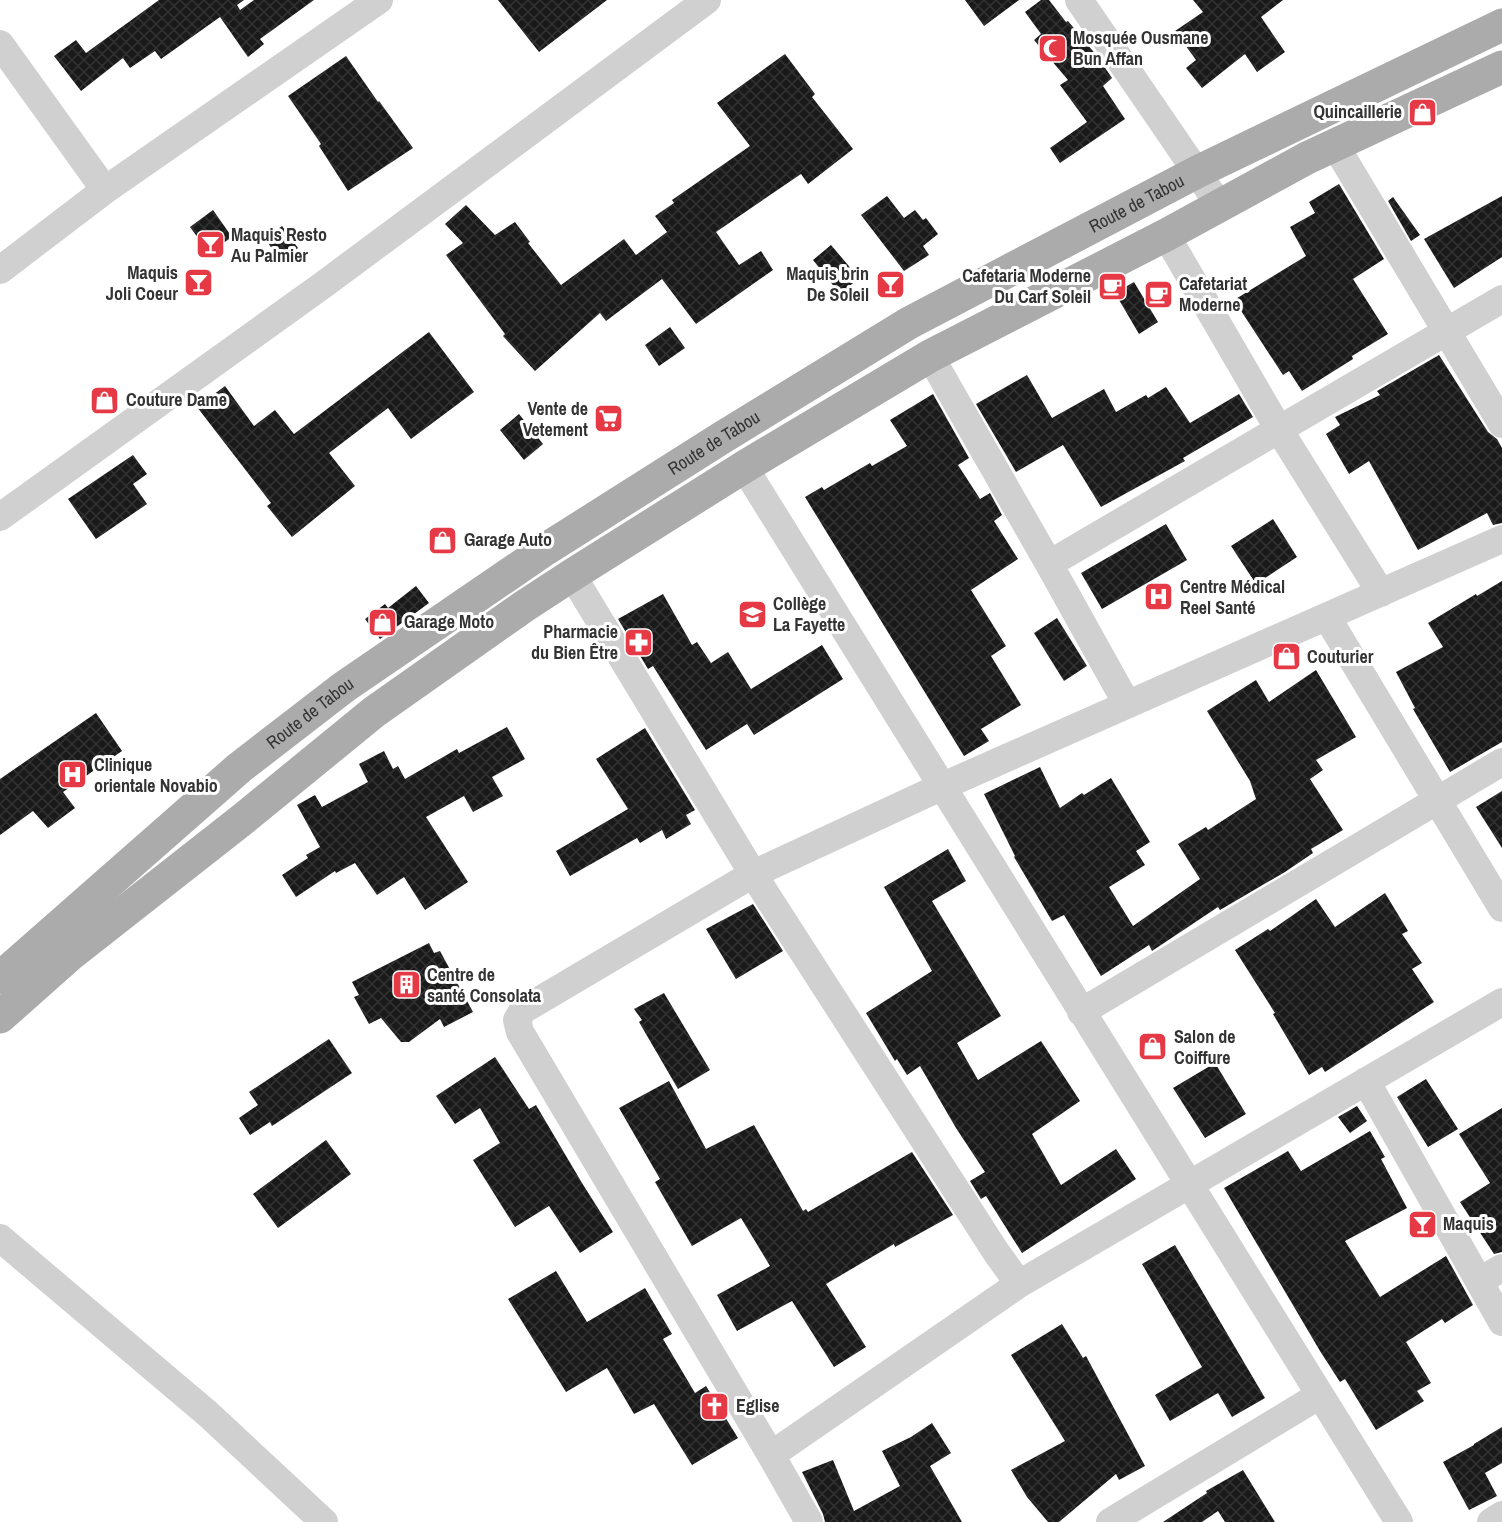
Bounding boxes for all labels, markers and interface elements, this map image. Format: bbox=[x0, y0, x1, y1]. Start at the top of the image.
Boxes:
place label: Mosquée Ousmane Bun Affan bbox=[1073, 25, 1208, 71]
mosque icon: Mosquée Ousmane Bun Affan bbox=[1036, 32, 1068, 64]
shop icon: Quincaillerie bbox=[1407, 96, 1439, 128]
place label: Quincaillerie bbox=[1313, 99, 1402, 124]
street label: Route de Tabou bbox=[1084, 168, 1188, 239]
place label: Maquis Resto Au Palmier bbox=[231, 222, 327, 268]
bar icon: Maquis Resto Au Palmier bbox=[194, 229, 226, 261]
place label: Maquis Joli Coeur bbox=[106, 260, 178, 306]
place label: Maquis brin De Soleil bbox=[786, 261, 869, 307]
place label: Cafetaria Moderne Du Carf Soleil bbox=[962, 263, 1091, 309]
bar icon: Maquis Joli Coeur bbox=[183, 267, 215, 299]
bar icon: Maquis brin De Soleil bbox=[874, 268, 906, 300]
cafe icon: Cafetaria Moderne Du Carf Soleil bbox=[1096, 270, 1128, 302]
place label: Cafetariat Moderne bbox=[1179, 271, 1247, 317]
cafe icon: Cafetariat Moderne bbox=[1142, 278, 1174, 310]
shop icon: Couture Dame bbox=[89, 384, 121, 416]
place label: Couture Dame bbox=[126, 387, 227, 412]
place label: Vente de Vetement bbox=[523, 396, 588, 442]
supermarket icon: Vente de Vetement bbox=[593, 403, 625, 435]
street label: Route de Tabou bbox=[663, 404, 765, 481]
shop icon: Garage Auto bbox=[427, 524, 459, 556]
place label: Garage Auto bbox=[464, 527, 552, 552]
place label: Centre Médical Reel Santé bbox=[1180, 574, 1285, 620]
hospital icon: Centre Médical Reel Santé bbox=[1143, 581, 1175, 613]
place label: Collège La Fayette bbox=[773, 591, 845, 637]
school or university icon: Collège La Fayette bbox=[736, 598, 768, 630]
shop icon: Garage Moto bbox=[367, 606, 399, 638]
place label: Garage Moto bbox=[404, 609, 494, 634]
place label: Pharmacie du Bien Être bbox=[531, 619, 618, 665]
pharmacy icon: Pharmacie du Bien Être bbox=[623, 626, 655, 658]
shop icon: Couturier bbox=[1270, 641, 1302, 673]
place label: Couturier bbox=[1307, 644, 1374, 669]
street label: Route de Tabou bbox=[261, 671, 359, 754]
place label: Clinique orientale Novabio bbox=[94, 752, 218, 798]
hospital icon: Clinique orientale Novabio bbox=[57, 759, 89, 791]
place label: Centre de santé Consolata bbox=[427, 962, 542, 1008]
building icon: Centre de santé Consolata bbox=[390, 969, 422, 1001]
place label: Salon de Coiffure bbox=[1174, 1024, 1236, 1070]
shop icon: Salon de Coiffure bbox=[1137, 1031, 1169, 1063]
bar icon: Maquis bbox=[1406, 1208, 1438, 1240]
place label: Maquis bbox=[1443, 1211, 1494, 1236]
church icon: Eglise bbox=[699, 1390, 731, 1422]
place label: Eglise bbox=[736, 1393, 780, 1418]

